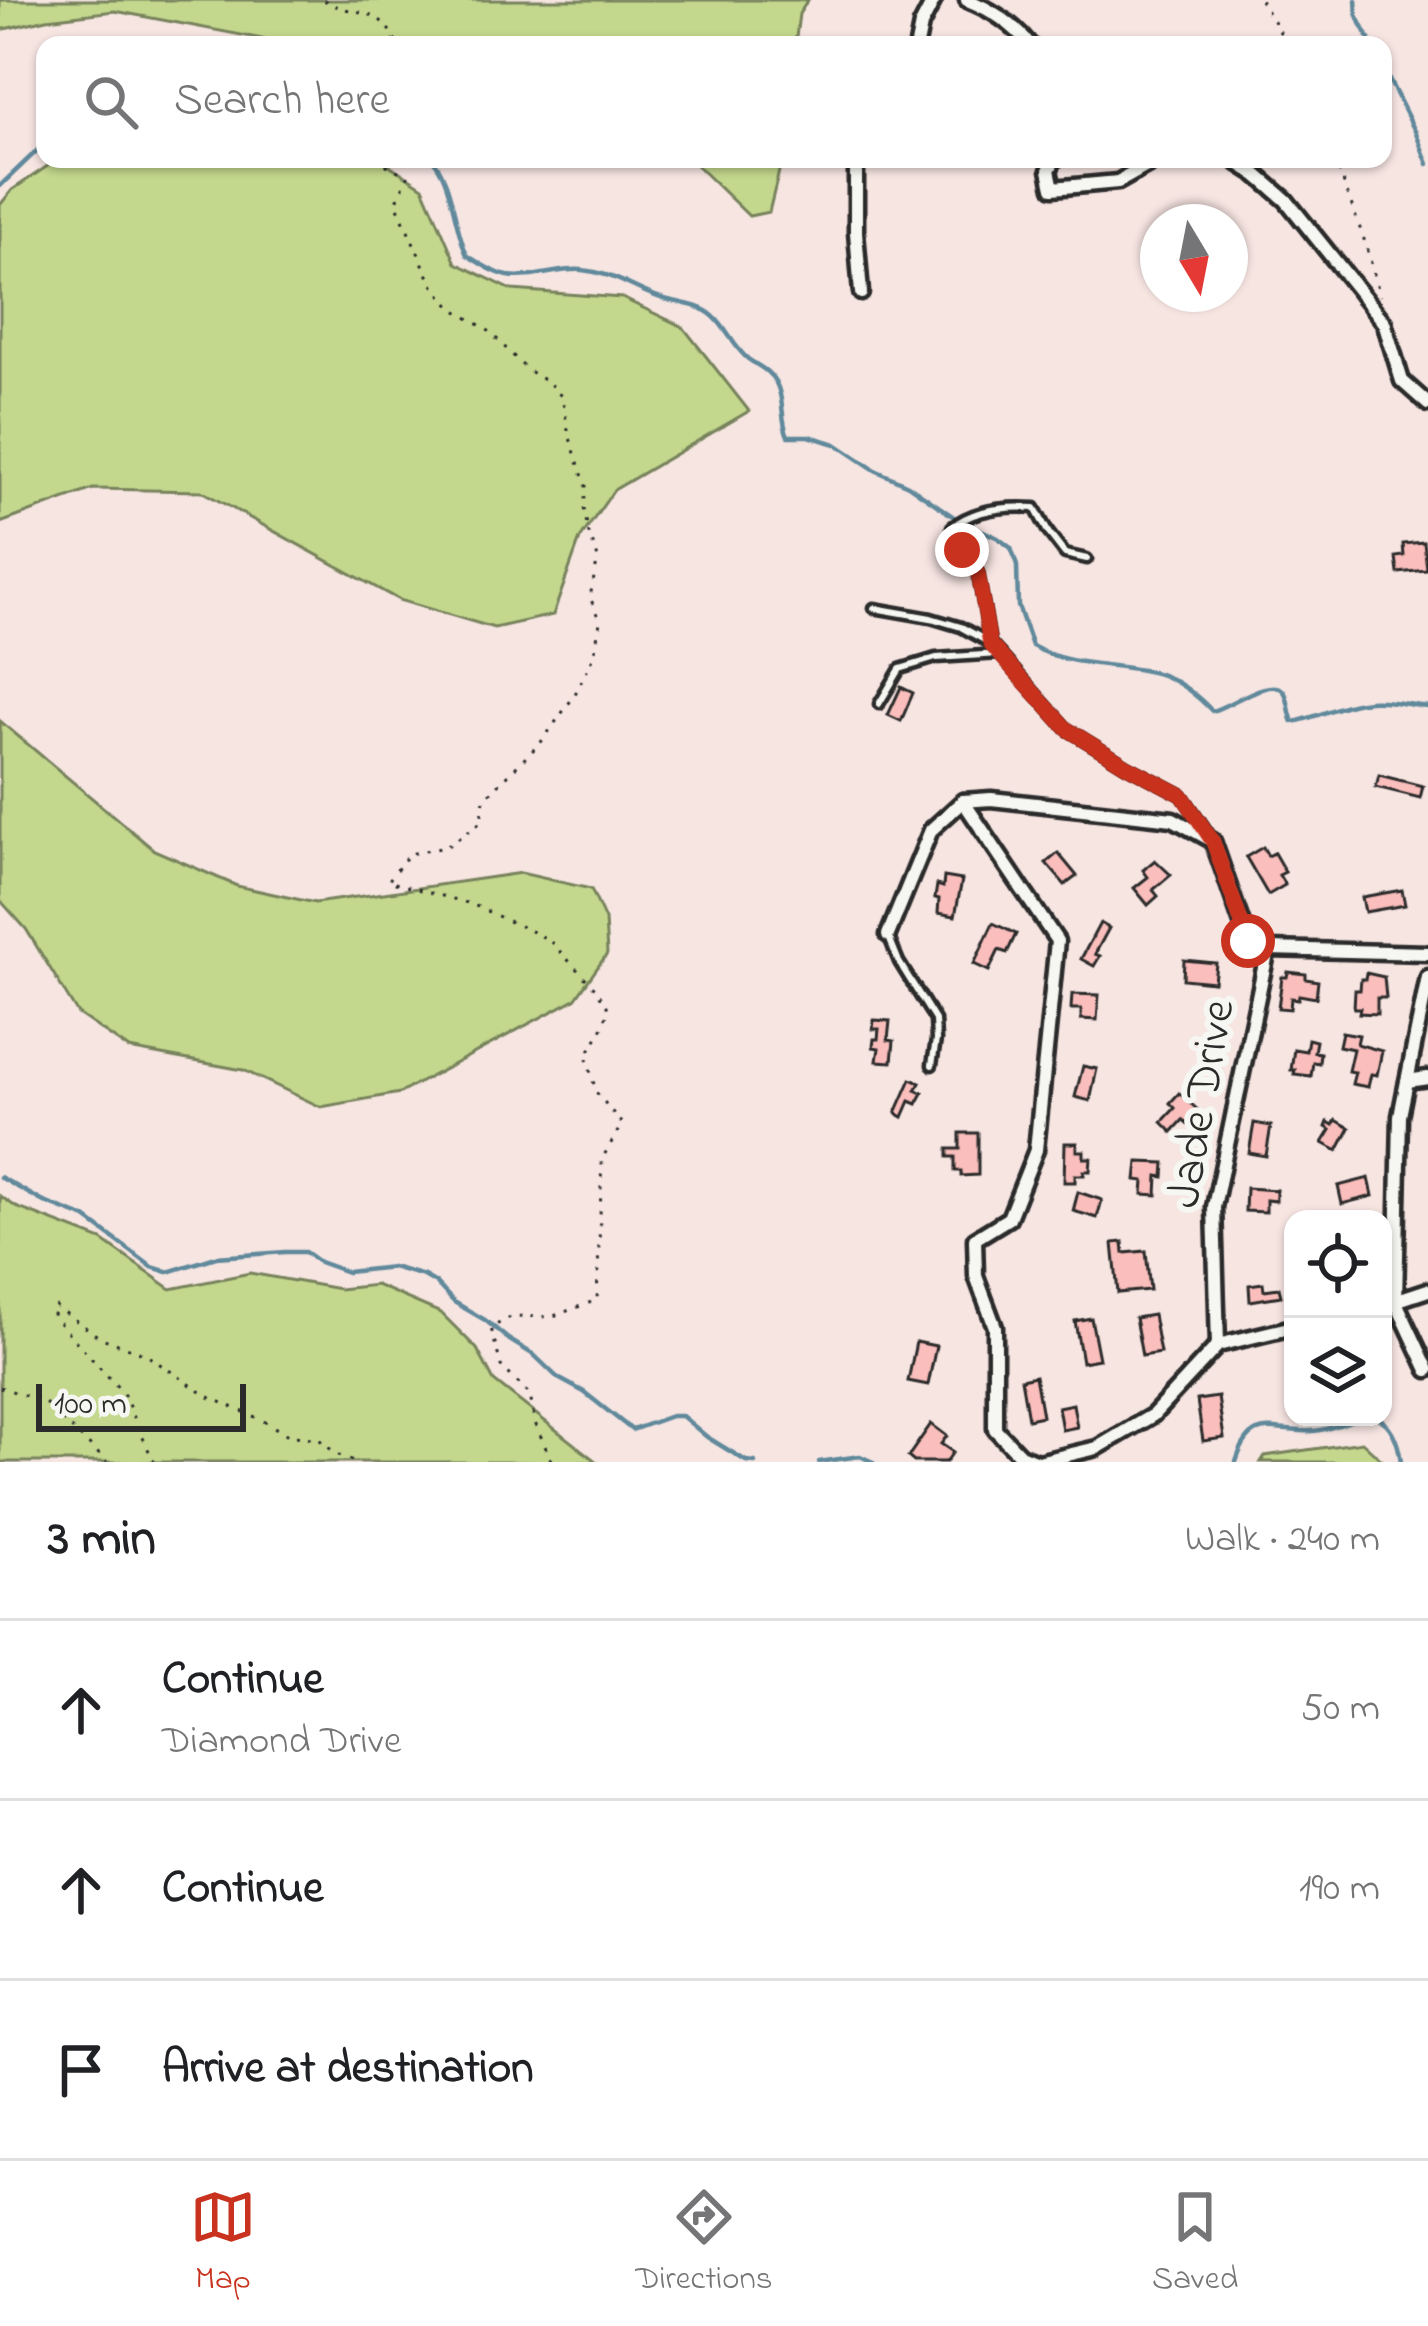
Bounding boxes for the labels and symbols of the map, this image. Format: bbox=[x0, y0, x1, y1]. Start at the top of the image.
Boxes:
north arrow bbox=[1140, 204, 1248, 312]
route end bbox=[935, 523, 989, 577]
route start bbox=[1221, 914, 1275, 968]
street label: Jade Drive bbox=[1150, 994, 1256, 1214]
scale bar bbox=[36, 1378, 246, 1431]

